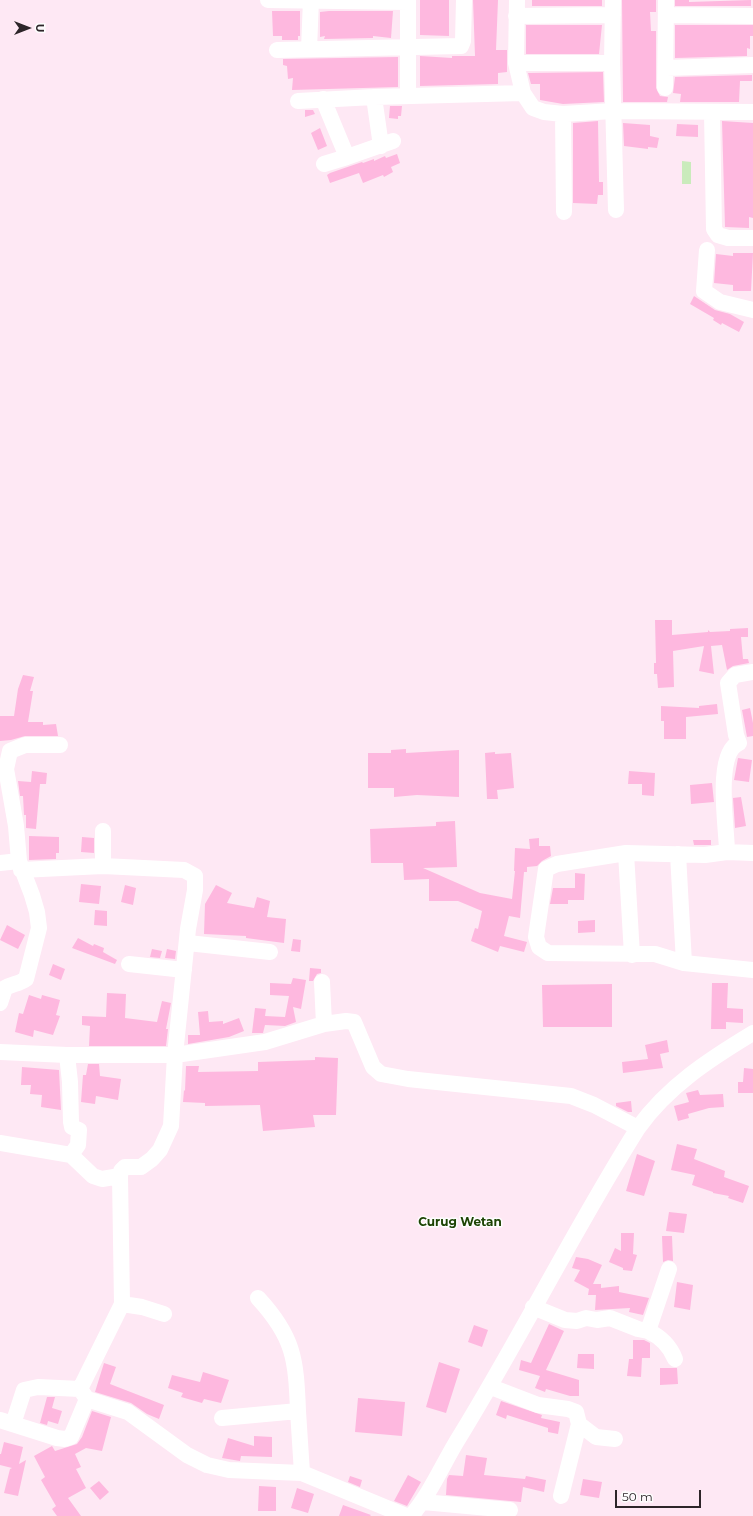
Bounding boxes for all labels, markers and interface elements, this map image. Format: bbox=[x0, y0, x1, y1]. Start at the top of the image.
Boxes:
north arrow bbox=[8, 8, 48, 48]
text: U bbox=[33, 24, 47, 32]
district label: Curug Wetan bbox=[418, 1215, 502, 1229]
scale bar bbox=[617, 1482, 703, 1508]
text: 50 m bbox=[622, 1489, 653, 1504]

